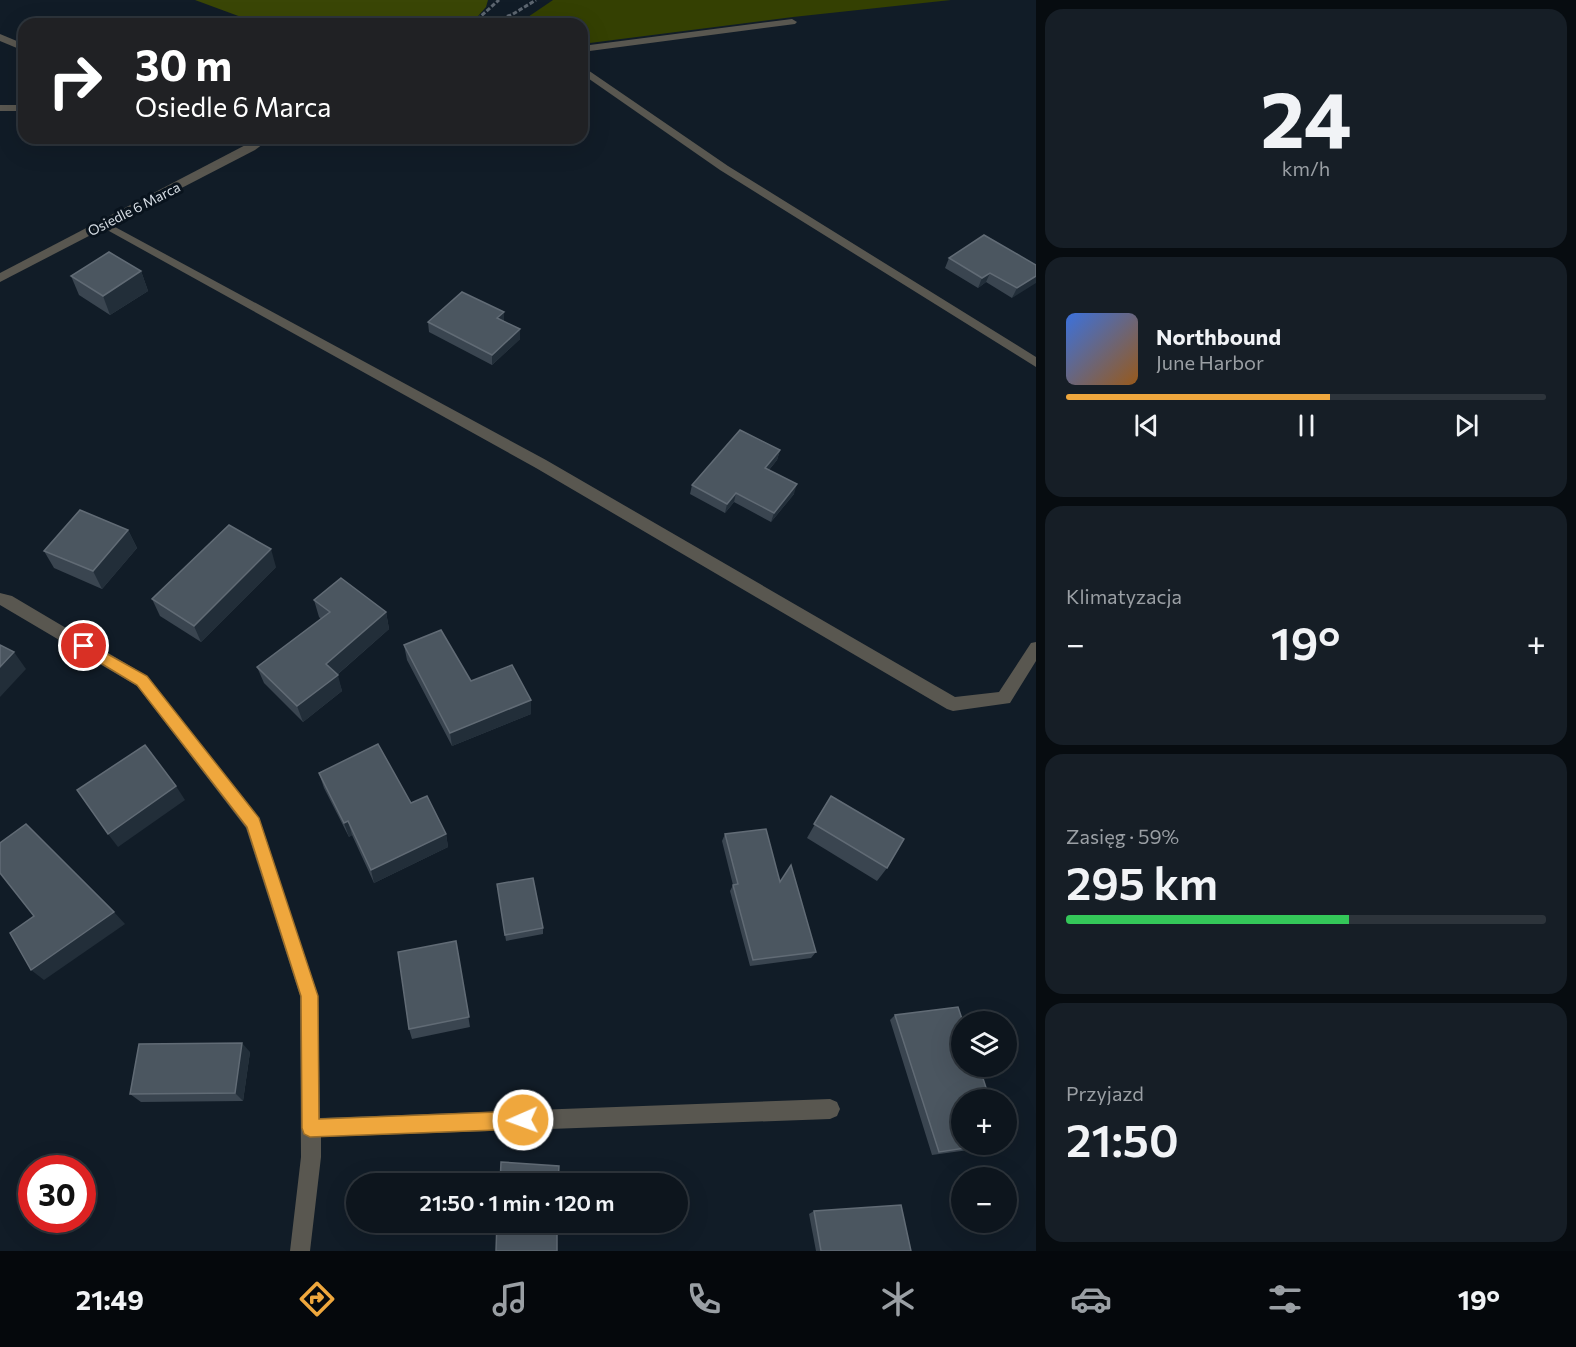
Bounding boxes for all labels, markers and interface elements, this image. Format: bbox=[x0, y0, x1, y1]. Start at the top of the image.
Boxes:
text: 30 m bbox=[135, 38, 232, 90]
icon: right bbox=[36, 42, 114, 120]
text: 24 bbox=[1260, 69, 1352, 164]
text: Osiedle 6 Marca bbox=[135, 90, 331, 123]
text: km/h bbox=[1282, 156, 1330, 180]
street label: Osiedle 6 Marca bbox=[85, 178, 183, 239]
text: Northbound bbox=[1156, 323, 1281, 350]
text: June Harbor bbox=[1156, 350, 1264, 374]
icon: previous bbox=[1130, 409, 1163, 442]
icon: pause bbox=[1290, 409, 1323, 442]
icon: next bbox=[1450, 409, 1483, 442]
text: Klimatyzacja bbox=[1066, 584, 1182, 608]
text: 19° bbox=[1271, 614, 1340, 669]
pin bbox=[58, 620, 109, 671]
text: − bbox=[1066, 622, 1085, 663]
text: + bbox=[1527, 622, 1546, 663]
icon: arrive bbox=[67, 629, 100, 662]
text: Zasięg · 59% bbox=[1066, 824, 1179, 848]
text: 295 km bbox=[1066, 854, 1218, 909]
map controls bbox=[951, 1011, 1017, 1233]
button: layers bbox=[951, 1011, 1017, 1077]
text: Przyjazd bbox=[1066, 1081, 1144, 1105]
position arrow bbox=[491, 1088, 555, 1152]
button: + bbox=[951, 1089, 1017, 1155]
text: 21:50 bbox=[1066, 1111, 1179, 1166]
speed limit sign: 30 bbox=[18, 1155, 96, 1233]
button: − bbox=[951, 1167, 1017, 1233]
text: 21:50 · 1 min · 120 m bbox=[420, 1189, 614, 1216]
icon: directions bbox=[296, 1278, 338, 1320]
icon: music bbox=[489, 1278, 531, 1320]
icon: phone bbox=[683, 1278, 725, 1320]
icon: climate bbox=[877, 1278, 919, 1320]
icon: car bbox=[1070, 1278, 1112, 1320]
icon: filters bbox=[1264, 1278, 1306, 1320]
text: 21:49 bbox=[76, 1283, 144, 1316]
text: 19° bbox=[1458, 1283, 1500, 1316]

